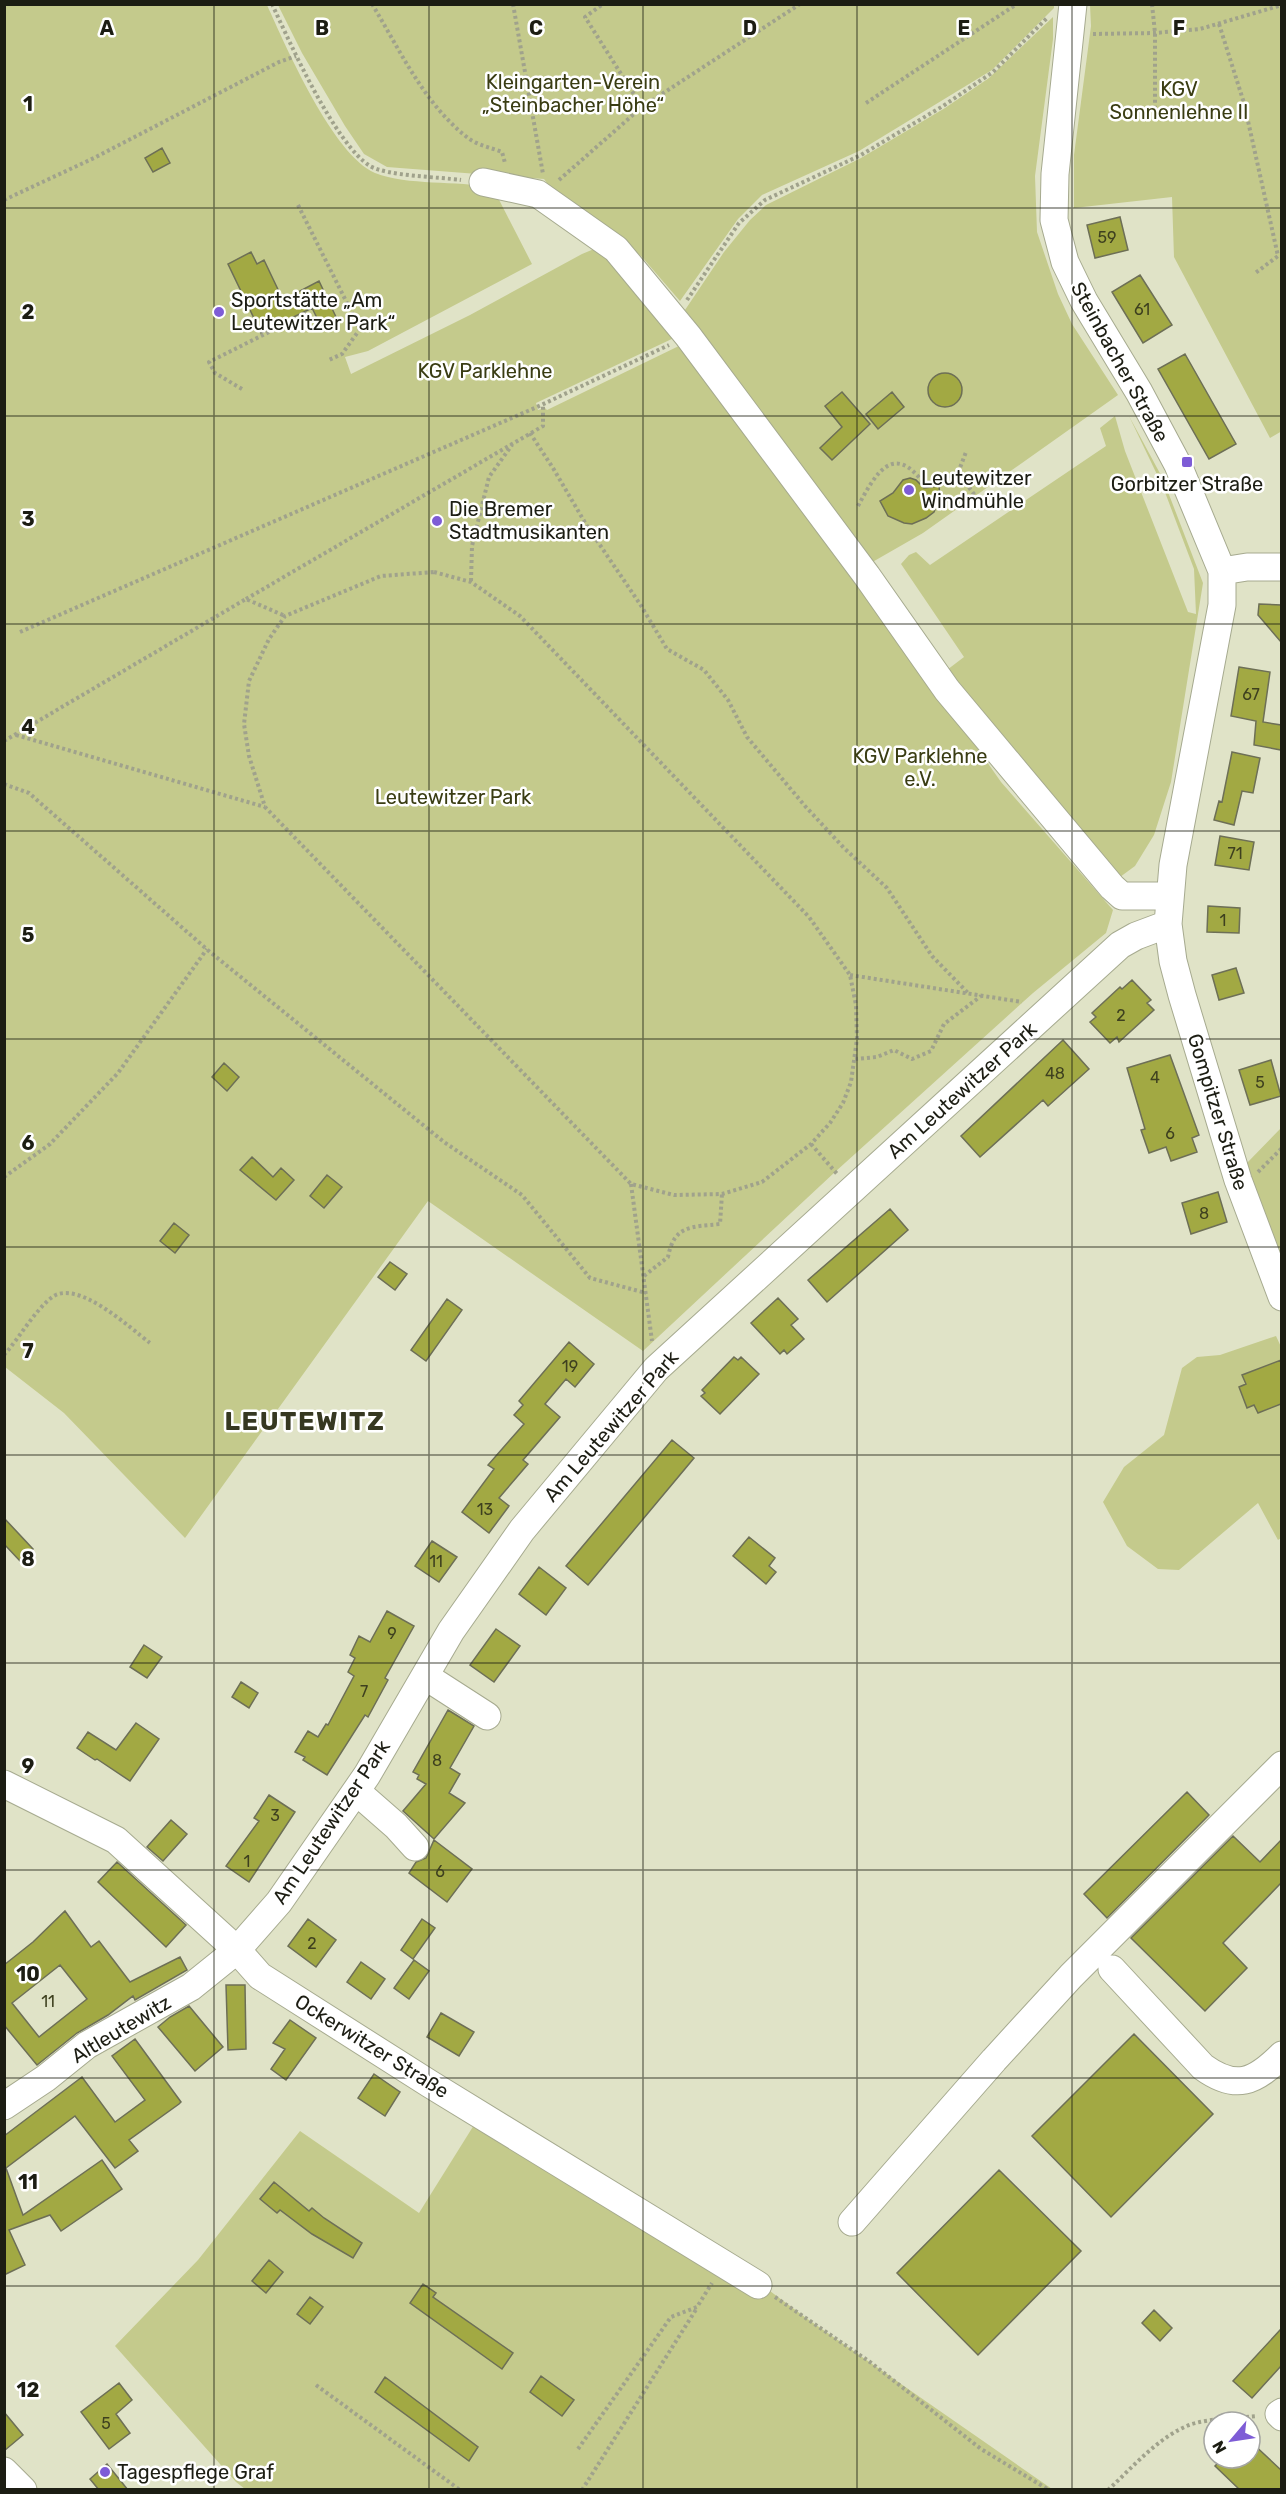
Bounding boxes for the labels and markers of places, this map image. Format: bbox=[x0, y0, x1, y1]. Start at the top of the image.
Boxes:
place label: Sportstätte „Am Leutewitzer Park“ bbox=[231, 288, 395, 335]
marker: Sportstätte „Am Leutewitzer Park“ bbox=[212, 305, 226, 319]
marker: Gorbitzer Straße bbox=[1180, 455, 1194, 469]
place label: Leutewitzer Windmühle bbox=[921, 466, 1032, 513]
place label: Gorbitzer Straße bbox=[1111, 472, 1263, 496]
marker: Leutewitzer Windmühle bbox=[902, 483, 916, 497]
place label: Die Bremer Stadtmusikanten bbox=[449, 497, 609, 544]
marker: Die Bremer Stadtmusikanten bbox=[430, 514, 444, 528]
place label: Tagespflege Graf bbox=[117, 2460, 274, 2484]
marker: Tagespflege Graf bbox=[98, 2465, 112, 2479]

